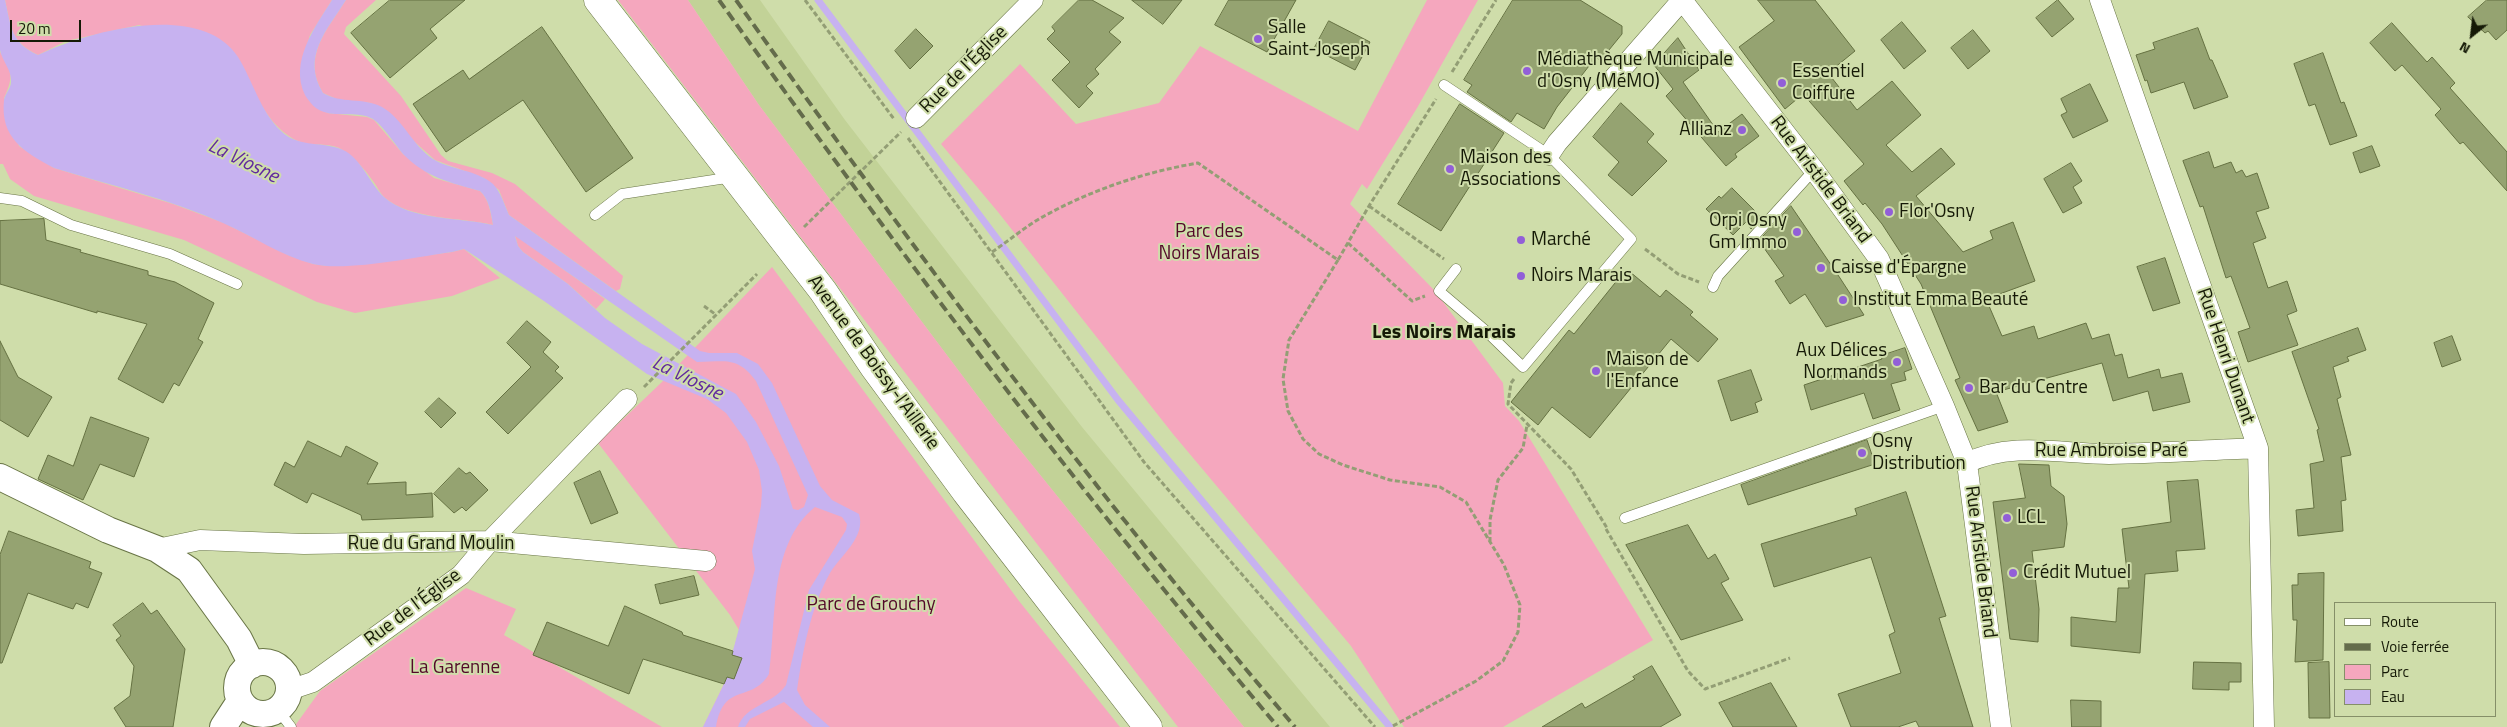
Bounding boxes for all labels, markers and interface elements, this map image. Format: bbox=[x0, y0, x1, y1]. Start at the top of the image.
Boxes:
scale bar bbox=[12, 10, 84, 42]
north arrow bbox=[2447, 10, 2497, 60]
text: 20 m bbox=[18, 17, 51, 40]
place label: Salle Saint-Joseph bbox=[1268, 17, 1370, 61]
street label: Rue de l'Église bbox=[915, 21, 1013, 119]
marker: Salle Saint-Joseph bbox=[1252, 33, 1264, 45]
text: N bbox=[2455, 37, 2474, 60]
place label: Médiathèque Municipale d'Osny (MéMO) bbox=[1537, 49, 1733, 93]
place label: Essentiel Coiffure bbox=[1792, 61, 1865, 105]
marker: Médiathèque Municipale d'Osny (MéMO) bbox=[1521, 65, 1533, 77]
marker: Essentiel Coiffure bbox=[1776, 77, 1788, 89]
street label: Rue Aristide Briand bbox=[1765, 112, 1875, 248]
place label: Allianz bbox=[1679, 119, 1732, 141]
marker: Allianz bbox=[1736, 124, 1748, 136]
water label: La Viosne bbox=[204, 135, 282, 189]
place label: Maison des Associations bbox=[1460, 147, 1561, 191]
marker: Maison des Associations bbox=[1444, 163, 1456, 175]
place label: Flor'Osny bbox=[1899, 201, 1975, 223]
marker: Flor'Osny bbox=[1883, 206, 1895, 218]
place label: Orpi Osny Gm Immo bbox=[1709, 210, 1787, 254]
park label: Parc des Noirs Marais bbox=[1158, 221, 1260, 265]
marker: Orpi Osny Gm Immo bbox=[1791, 226, 1803, 238]
place label: Marché bbox=[1531, 229, 1591, 251]
marker: Marché bbox=[1515, 234, 1527, 246]
place label: Caisse d'Épargne bbox=[1831, 257, 1967, 279]
marker: Caisse d'Épargne bbox=[1815, 262, 1827, 274]
place label: Noirs Marais bbox=[1531, 265, 1632, 287]
marker: Noirs Marais bbox=[1515, 270, 1527, 282]
street label: Avenue de Boissy-l'Aillerie bbox=[802, 271, 944, 455]
street label: Rue Henri Dunant bbox=[2191, 285, 2259, 427]
place label: Institut Emma Beauté bbox=[1853, 289, 2028, 311]
marker: Institut Emma Beauté bbox=[1837, 294, 1849, 306]
district label: Les Noirs Marais bbox=[1372, 321, 1516, 345]
place label: Aux Délices Normands bbox=[1796, 340, 1887, 384]
place label: Maison de l'Enfance bbox=[1606, 349, 1689, 393]
water label: La Viosne bbox=[648, 352, 726, 406]
marker: Aux Délices Normands bbox=[1891, 356, 1903, 368]
marker: Maison de l'Enfance bbox=[1590, 365, 1602, 377]
place label: Bar du Centre bbox=[1979, 377, 2088, 399]
marker: Bar du Centre bbox=[1963, 382, 1975, 394]
place label: Osny Distribution bbox=[1872, 431, 1966, 475]
street label: Rue Ambroise Paré bbox=[2035, 440, 2187, 462]
marker: Osny Distribution bbox=[1856, 447, 1868, 459]
street label: Rue Aristide Briand bbox=[1959, 485, 2001, 639]
place label: LCL bbox=[2017, 507, 2045, 529]
marker: LCL bbox=[2001, 512, 2013, 524]
street label: Rue du Grand Moulin bbox=[348, 533, 514, 555]
place label: Crédit Mutuel bbox=[2023, 562, 2131, 584]
street label: Rue de l'Église bbox=[360, 564, 466, 652]
marker: Crédit Mutuel bbox=[2007, 567, 2019, 579]
park label: Parc de Grouchy bbox=[806, 594, 936, 616]
legend bbox=[2334, 602, 2497, 717]
text: Route bbox=[2381, 610, 2419, 633]
text: Voie ferrée bbox=[2381, 635, 2449, 658]
park label: La Garenne bbox=[410, 657, 500, 679]
text: Parc bbox=[2381, 660, 2409, 683]
text: Eau bbox=[2381, 685, 2405, 708]

